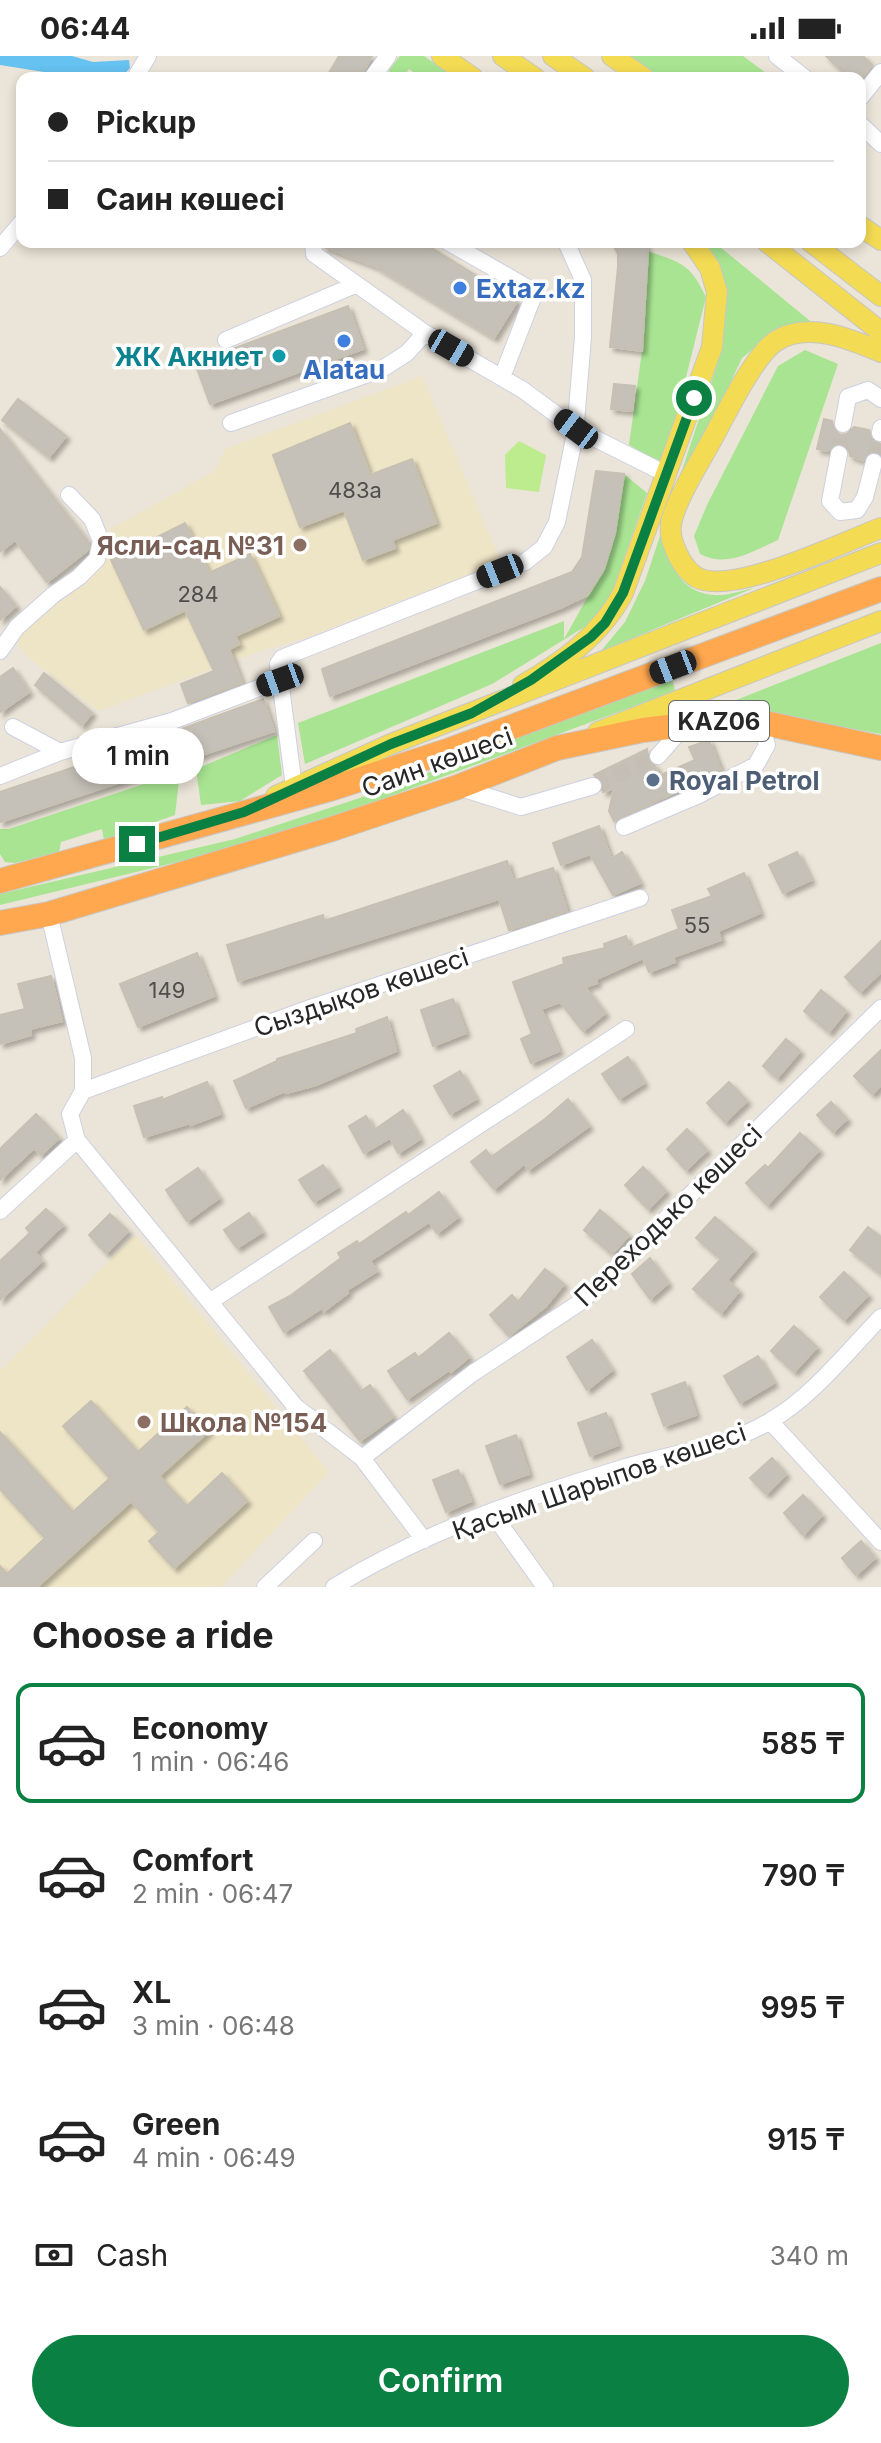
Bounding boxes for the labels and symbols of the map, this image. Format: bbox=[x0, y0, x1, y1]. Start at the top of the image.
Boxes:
place label: Extaz.kz bbox=[476, 273, 586, 304]
marker: Extaz.kz bbox=[451, 279, 469, 297]
car bbox=[424, 326, 478, 370]
marker: Alatau bbox=[335, 332, 353, 350]
place label: ЖК Акниет bbox=[115, 341, 263, 372]
marker: ЖК Акниет bbox=[270, 347, 288, 365]
place label: Alatau bbox=[303, 354, 385, 385]
route start bbox=[676, 380, 712, 416]
car bbox=[550, 405, 602, 453]
house number: 483а bbox=[328, 477, 382, 503]
place label: Ясли-сад №31 bbox=[97, 530, 284, 561]
marker: Ясли-сад №31 bbox=[291, 536, 309, 554]
car bbox=[473, 551, 527, 591]
house number: 284 bbox=[177, 581, 219, 607]
car bbox=[646, 647, 700, 687]
car bbox=[253, 661, 307, 699]
road number: KАZ06 bbox=[669, 701, 769, 741]
street label: Саин көшесі bbox=[357, 720, 517, 804]
callout: 1 min bbox=[71, 728, 203, 784]
place label: Royal Petrol bbox=[669, 765, 820, 796]
marker: Royal Petrol bbox=[644, 771, 662, 789]
route end bbox=[119, 826, 155, 862]
house number: 55 bbox=[684, 912, 710, 938]
street label: Сыздықов көшесі bbox=[250, 941, 472, 1043]
house number: 149 bbox=[149, 977, 185, 1003]
street label: Переходько көшесі bbox=[568, 1118, 768, 1312]
place label: Школа №154 bbox=[160, 1407, 327, 1438]
marker: Школа №154 bbox=[135, 1413, 153, 1431]
street label: Қасым Шарыпов көшесі bbox=[448, 1416, 750, 1546]

